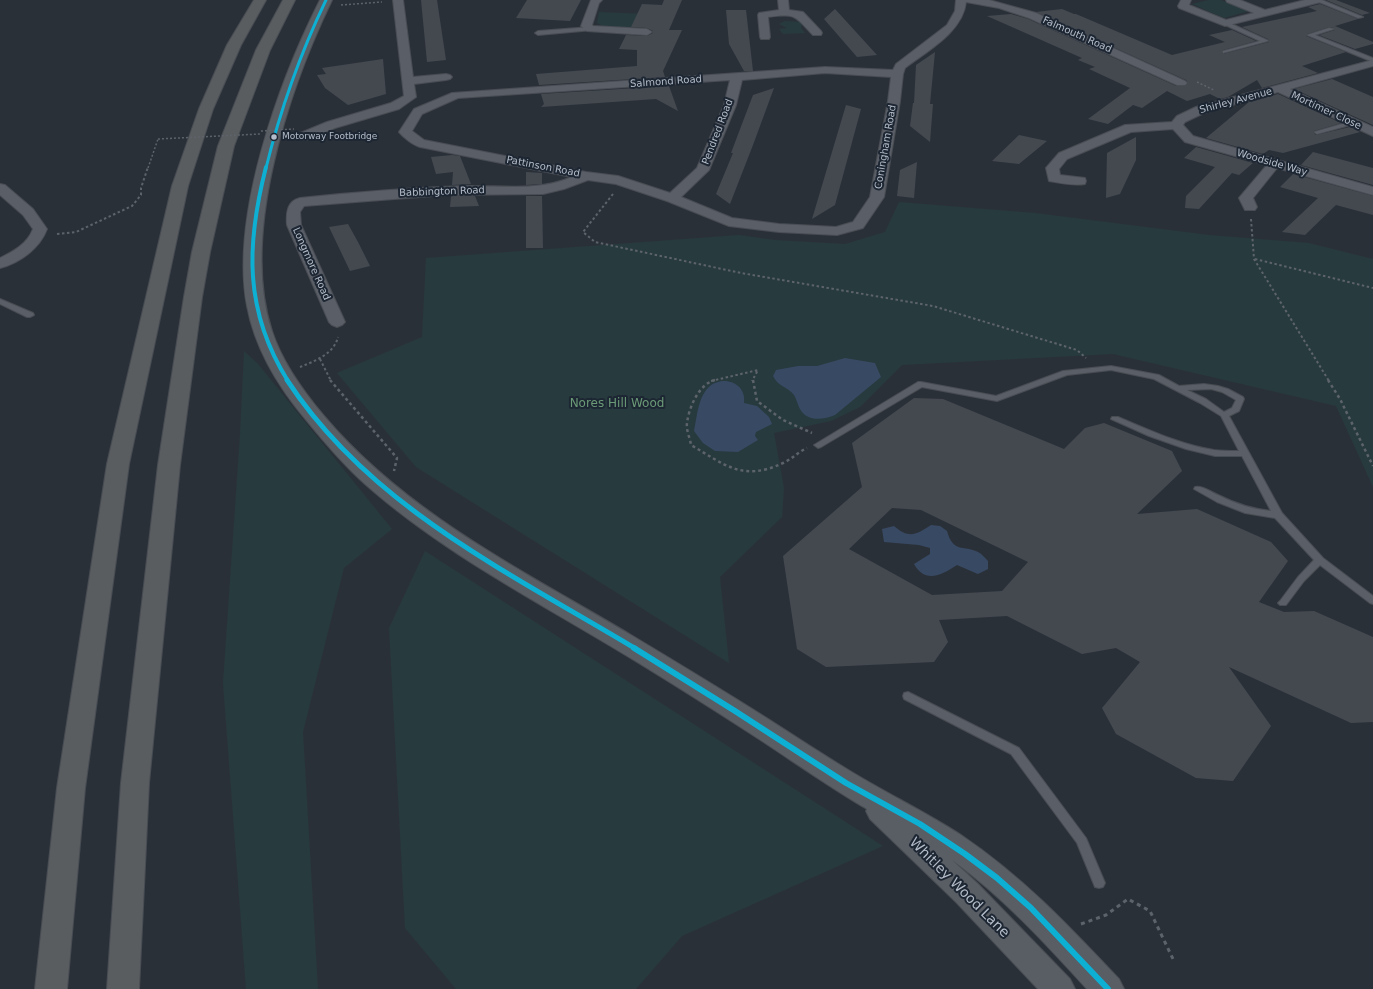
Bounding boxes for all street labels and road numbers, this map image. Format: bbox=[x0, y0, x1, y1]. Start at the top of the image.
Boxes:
street label: Falmouth Road bbox=[1041, 14, 1113, 56]
street label: Salmond Road bbox=[630, 74, 702, 90]
street label: Shirley Avenue bbox=[1198, 86, 1274, 116]
street label: Mortimer Close bbox=[1289, 90, 1363, 132]
street label: Pendred Road bbox=[700, 98, 736, 166]
street label: Coningham Road bbox=[873, 104, 899, 190]
street label: Woodside Way bbox=[1235, 147, 1309, 179]
street label: Pattinson Road bbox=[505, 154, 581, 180]
street label: Babbington Road bbox=[399, 185, 485, 199]
street label: Longmore Road bbox=[290, 226, 332, 302]
street label: Whitley Wood Lane bbox=[905, 834, 1013, 942]

